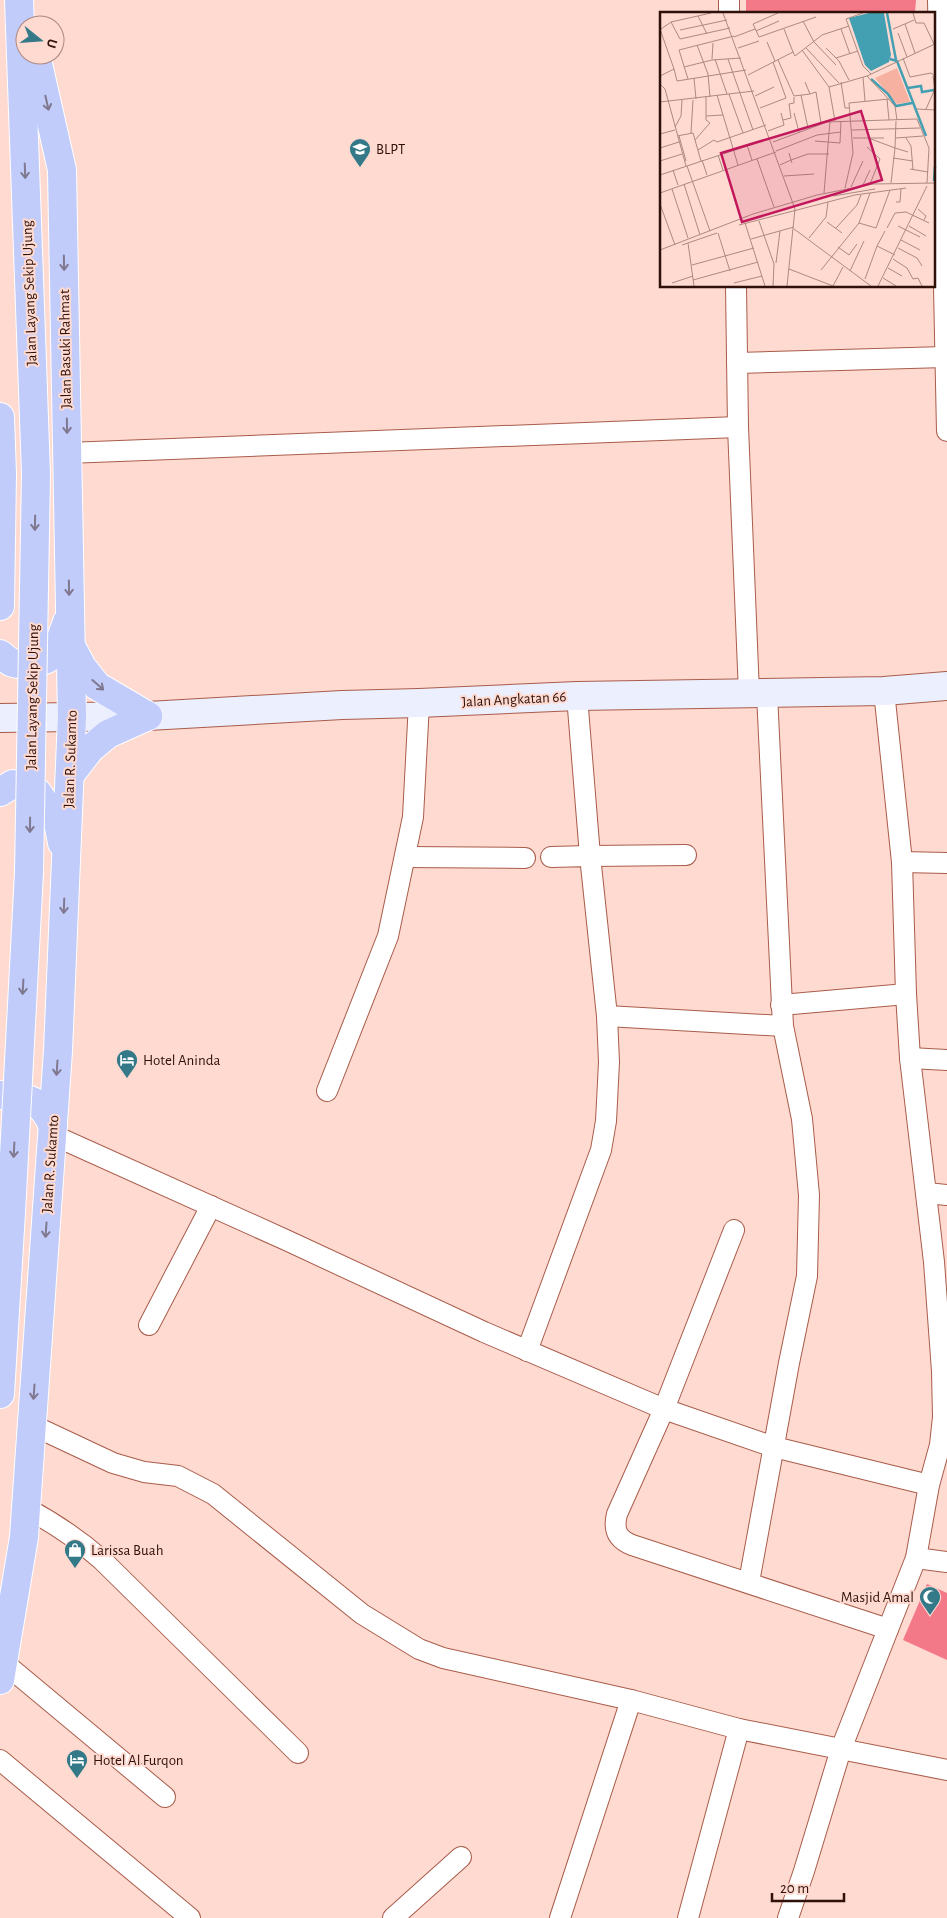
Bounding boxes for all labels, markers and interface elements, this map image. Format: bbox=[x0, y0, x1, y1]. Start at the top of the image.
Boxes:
inset map bbox=[660, 12, 934, 288]
north arrow bbox=[15, 15, 65, 65]
text: U bbox=[43, 37, 59, 50]
one-way arrow bbox=[43, 94, 52, 110]
school or university icon: BLPT bbox=[348, 137, 372, 168]
place label: BLPT bbox=[376, 142, 406, 157]
one-way arrow bbox=[20, 163, 29, 179]
street label: Jalan Layang Sekip Ujung bbox=[19, 219, 40, 366]
one-way arrow bbox=[59, 255, 69, 271]
street label: Jalan Basuki Rahmat bbox=[57, 289, 74, 409]
one-way arrow bbox=[62, 418, 71, 434]
one-way arrow bbox=[30, 514, 40, 530]
one-way arrow bbox=[64, 580, 74, 596]
street label: Jalan Layang Sekip Ujung bbox=[24, 623, 41, 770]
one-way arrow bbox=[91, 679, 104, 690]
street label: Jalan Angkatan 66 bbox=[461, 689, 567, 710]
street label: Jalan R. Sukamto bbox=[61, 710, 80, 808]
one-way arrow bbox=[25, 816, 35, 833]
one-way arrow bbox=[60, 897, 69, 913]
one-way arrow bbox=[18, 979, 28, 995]
hotel icon: Hotel Aninda bbox=[115, 1048, 139, 1079]
place label: Hotel Aninda bbox=[143, 1053, 220, 1068]
one-way arrow bbox=[53, 1060, 62, 1076]
street label: Jalan R. Sukamto bbox=[40, 1115, 61, 1214]
one-way arrow bbox=[10, 1141, 19, 1157]
one-way arrow bbox=[41, 1222, 50, 1238]
one-way arrow bbox=[30, 1384, 39, 1400]
shop icon: Larissa Buah bbox=[63, 1538, 87, 1569]
place label: Larissa Buah bbox=[91, 1543, 163, 1558]
mosque icon: Masjid Amal bbox=[918, 1585, 942, 1616]
place label: Masjid Amal bbox=[841, 1590, 914, 1605]
hotel icon: Hotel Al Furqon bbox=[65, 1748, 89, 1779]
place label: Hotel Al Furqon bbox=[93, 1753, 184, 1768]
scale bar bbox=[772, 1870, 844, 1902]
text: 20 m bbox=[780, 1881, 809, 1896]

